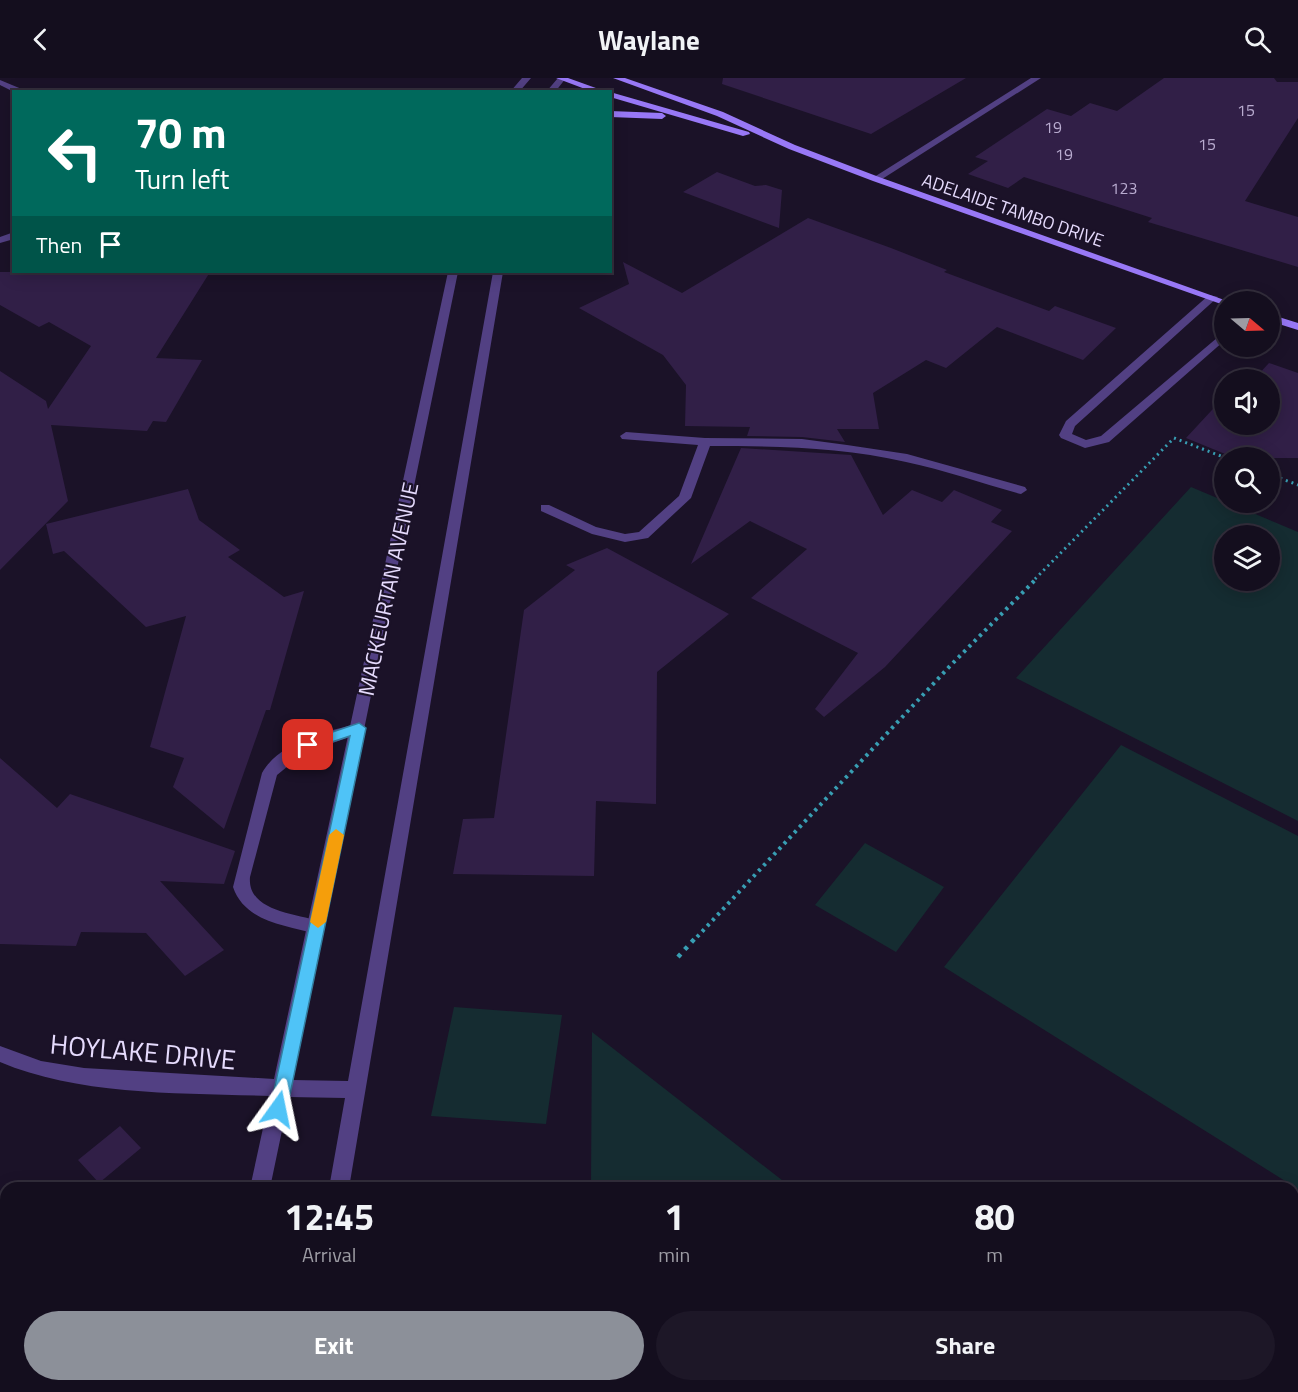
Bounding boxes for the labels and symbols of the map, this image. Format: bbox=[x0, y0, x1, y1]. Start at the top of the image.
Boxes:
house number: 15 bbox=[1237, 98, 1255, 122]
house number: 19 bbox=[1044, 115, 1062, 139]
house number: 15 bbox=[1198, 132, 1216, 156]
house number: 19 bbox=[1055, 142, 1073, 166]
street label: ADELAIDE TAMBO DRIVE bbox=[919, 166, 1108, 254]
house number: 123 bbox=[1111, 176, 1137, 200]
north arrow bbox=[1214, 291, 1280, 357]
street label: MACKEURTAN AVENUE bbox=[349, 479, 427, 699]
pin bbox=[282, 719, 333, 770]
street label: HOYLAKE DRIVE bbox=[48, 1022, 238, 1080]
position arrow bbox=[246, 1077, 310, 1141]

